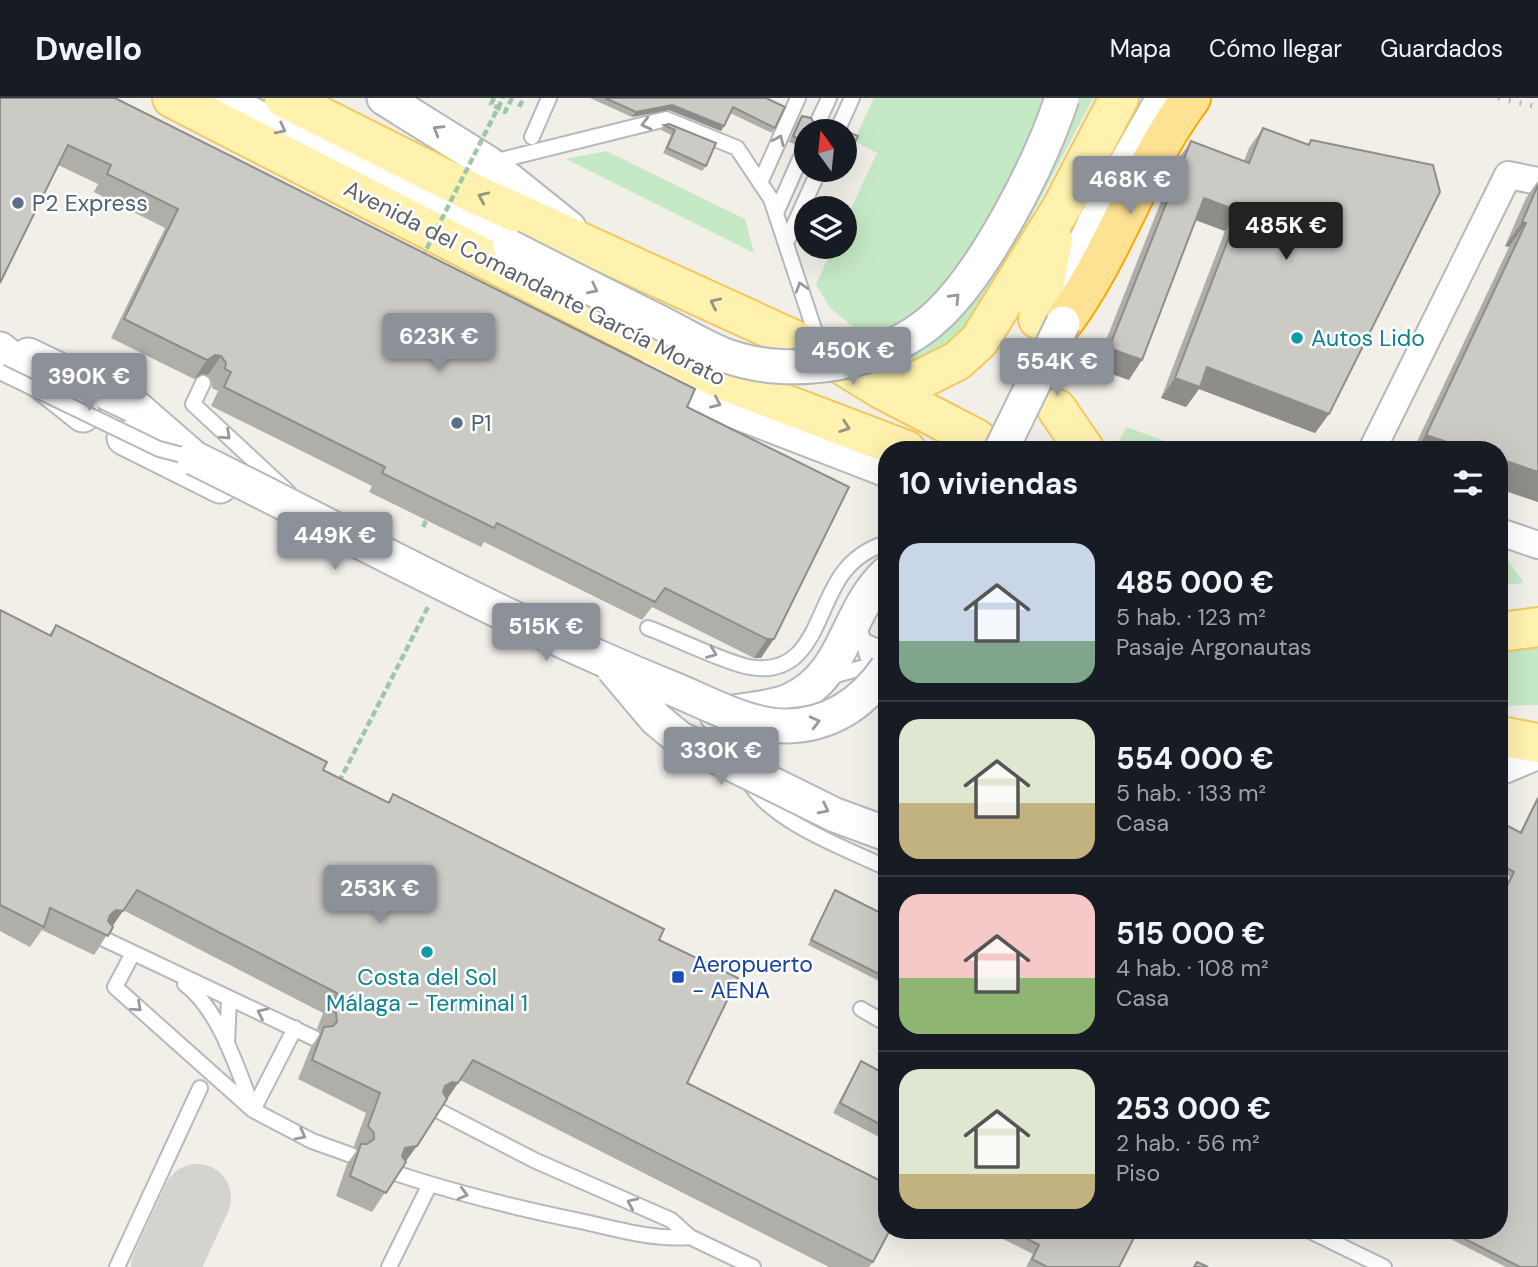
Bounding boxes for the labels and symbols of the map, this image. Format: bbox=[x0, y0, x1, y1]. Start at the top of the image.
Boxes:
one-way arrow bbox=[640, 116, 652, 130]
north arrow bbox=[794, 119, 858, 182]
one-way arrow bbox=[273, 121, 286, 135]
one-way arrow bbox=[433, 126, 446, 139]
one-way arrow bbox=[771, 135, 785, 148]
pin: 468K € bbox=[1073, 156, 1187, 216]
street label: Avenida del Comandante García Morato bbox=[339, 173, 731, 393]
place label: P2 Express bbox=[32, 188, 148, 218]
one-way arrow bbox=[478, 191, 491, 205]
marker: P2 Express bbox=[10, 195, 26, 211]
pin: 485K € bbox=[1229, 202, 1343, 262]
one-way arrow bbox=[586, 280, 598, 294]
one-way arrow bbox=[795, 281, 810, 293]
one-way arrow bbox=[947, 293, 959, 306]
one-way arrow bbox=[710, 297, 722, 311]
pin: 623K € bbox=[382, 314, 496, 373]
place label: Autos Lido bbox=[1311, 323, 1425, 353]
pin: 450K € bbox=[796, 328, 910, 387]
marker: Autos Lido bbox=[1289, 330, 1305, 346]
pin: 554K € bbox=[1000, 338, 1114, 398]
pin: 390K € bbox=[32, 354, 146, 413]
one-way arrow bbox=[709, 395, 721, 409]
place label: P1 bbox=[471, 408, 492, 438]
marker: P1 bbox=[449, 415, 465, 431]
one-way arrow bbox=[838, 419, 850, 433]
one-way arrow bbox=[218, 426, 231, 439]
pin: 449K € bbox=[278, 512, 392, 572]
pin: 515K € bbox=[489, 603, 603, 663]
one-way arrow bbox=[705, 644, 717, 658]
one-way arrow bbox=[808, 716, 820, 730]
pin: 330K € bbox=[664, 728, 778, 787]
one-way arrow bbox=[817, 801, 829, 815]
pin: 253K € bbox=[323, 866, 437, 925]
marker: Costa del Sol Málaga - Terminal 1 bbox=[419, 944, 435, 960]
place label: Aeropuerto - AENA bbox=[692, 949, 813, 1005]
place label: Costa del Sol Málaga - Terminal 1 bbox=[326, 962, 528, 1018]
marker: Aeropuerto - AENA bbox=[670, 969, 686, 985]
one-way arrow bbox=[129, 999, 142, 1011]
one-way arrow bbox=[257, 1007, 269, 1021]
one-way arrow bbox=[294, 1127, 306, 1141]
one-way arrow bbox=[456, 1186, 468, 1200]
one-way arrow bbox=[627, 1197, 639, 1211]

